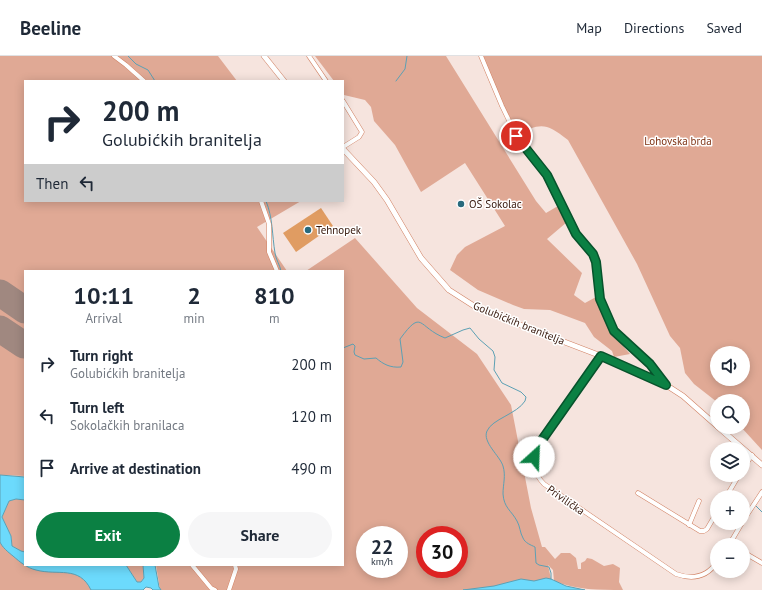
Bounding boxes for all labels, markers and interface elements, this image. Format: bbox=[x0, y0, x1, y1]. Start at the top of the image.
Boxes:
text: Beeline bbox=[20, 16, 81, 40]
text: Map bbox=[576, 19, 602, 37]
text: Directions bbox=[624, 19, 684, 37]
text: Saved bbox=[706, 19, 742, 37]
text: 200 m bbox=[102, 92, 179, 129]
icon: right bbox=[36, 96, 88, 148]
pin bbox=[499, 119, 533, 153]
icon: arrive bbox=[505, 125, 527, 147]
text: Golubićkih branitelja bbox=[102, 128, 262, 151]
park label: Lohovska brda bbox=[644, 134, 712, 148]
icon: left bbox=[76, 172, 98, 194]
text: Then bbox=[36, 174, 68, 193]
place label: OŠ Sokolac bbox=[469, 197, 522, 211]
marker: OŠ Sokolac bbox=[456, 199, 466, 209]
place label: Tehnopek bbox=[316, 223, 362, 237]
marker: Tehnopek bbox=[303, 225, 313, 235]
text: 10:11 bbox=[73, 280, 134, 311]
text: 2 bbox=[187, 280, 201, 311]
text: 810 bbox=[254, 280, 295, 311]
street label: Golubićkih branitelja bbox=[471, 298, 567, 348]
text: Arrival bbox=[86, 310, 122, 327]
text: min bbox=[183, 310, 205, 327]
text: m bbox=[269, 310, 280, 327]
text: Turn right bbox=[70, 346, 133, 365]
map controls bbox=[710, 346, 750, 578]
button: sound bbox=[710, 346, 750, 386]
icon: right bbox=[36, 353, 58, 375]
text: 200 m bbox=[291, 355, 332, 374]
text: Golubićkih branitelja bbox=[70, 365, 185, 382]
button: search bbox=[710, 394, 750, 434]
text: Turn left bbox=[70, 398, 124, 417]
icon: left bbox=[36, 405, 58, 427]
text: 120 m bbox=[291, 407, 332, 426]
text: Sokolačkih branilaca bbox=[70, 417, 184, 434]
position arrow bbox=[513, 436, 555, 478]
button: layers bbox=[710, 442, 750, 482]
icon: arrive bbox=[36, 457, 58, 479]
text: Arrive at destination bbox=[70, 459, 201, 478]
text: 490 m bbox=[291, 459, 332, 478]
street label: Privilička bbox=[545, 482, 587, 518]
button: + bbox=[710, 490, 750, 530]
button: Exit bbox=[36, 512, 180, 558]
button: Share bbox=[188, 512, 332, 558]
speed limit sign: 30 bbox=[416, 526, 468, 578]
text: 22 bbox=[371, 534, 393, 560]
button: − bbox=[710, 538, 750, 578]
text: km/h bbox=[371, 555, 393, 568]

